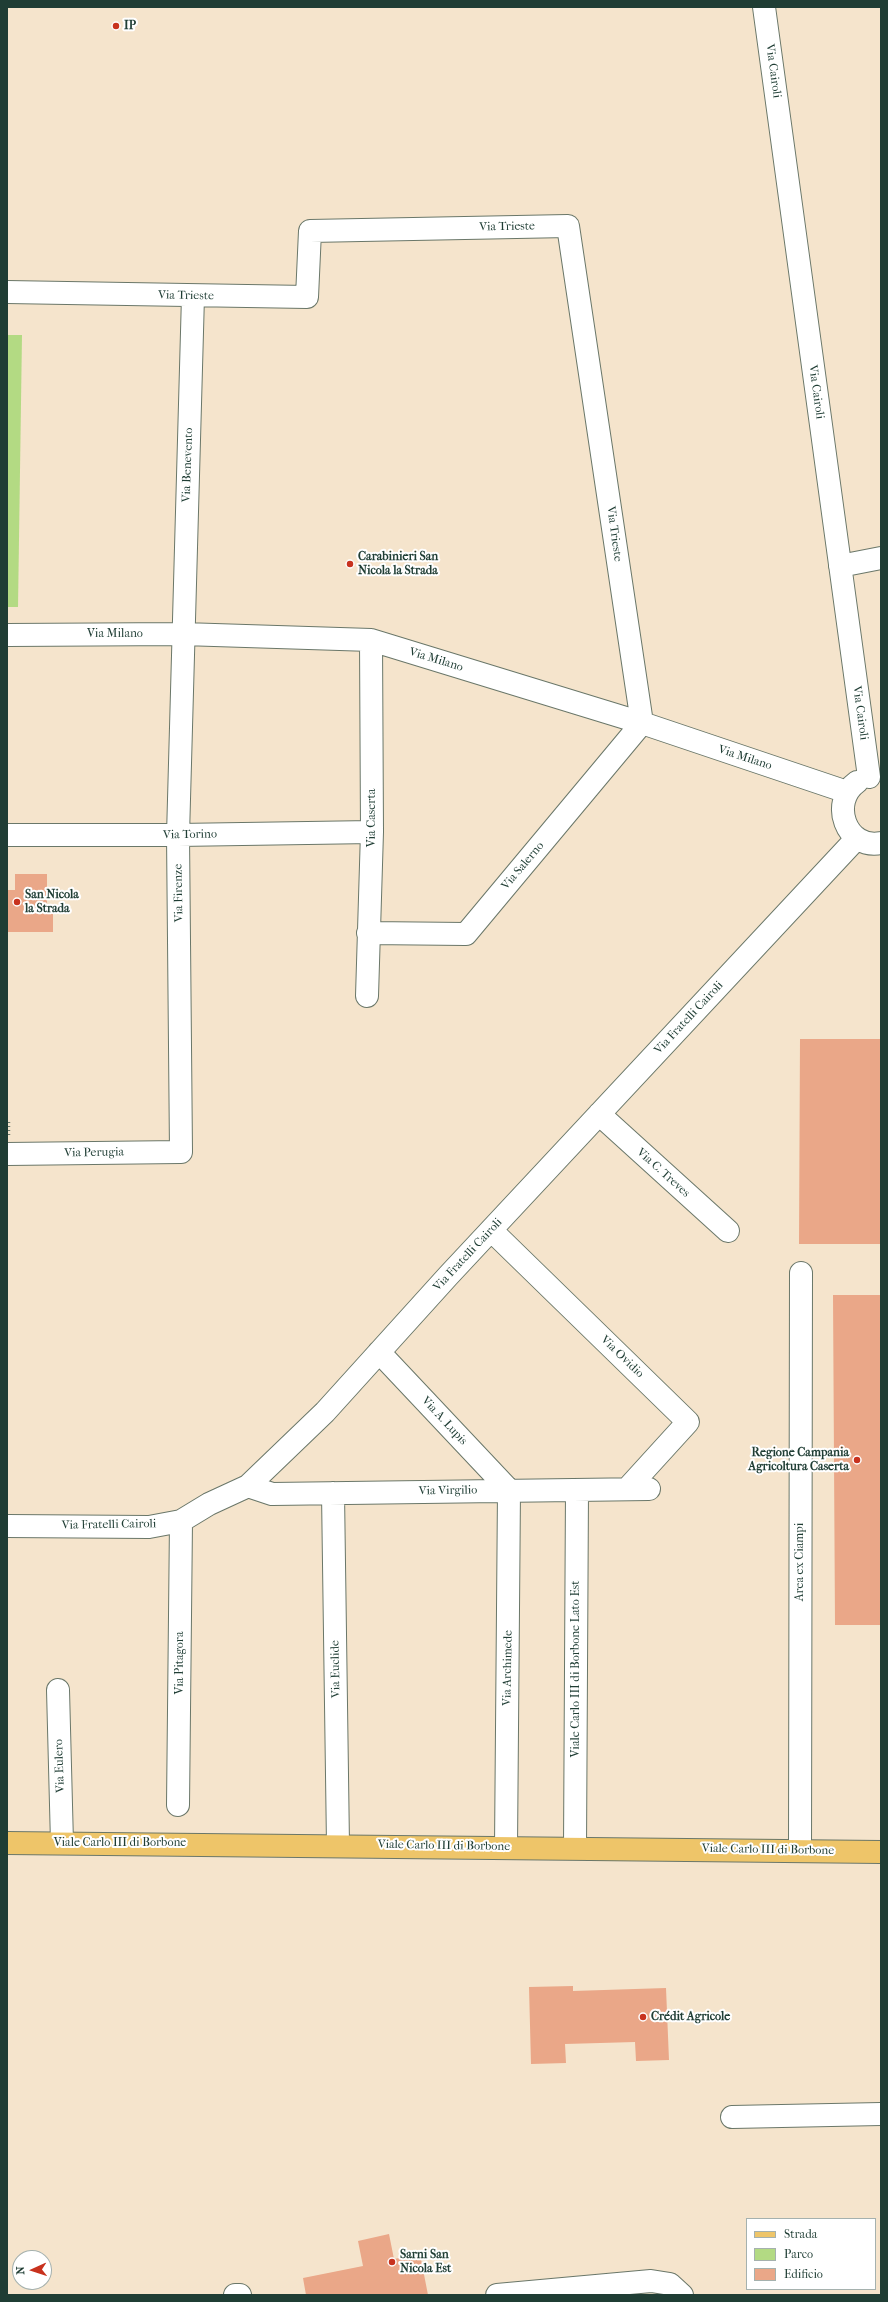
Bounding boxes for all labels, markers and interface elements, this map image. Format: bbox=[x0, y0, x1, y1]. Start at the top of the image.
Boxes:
place label: IP bbox=[124, 19, 136, 33]
marker: IP bbox=[111, 21, 121, 31]
street label: Via Cairoli bbox=[762, 43, 784, 99]
street label: Via Trieste bbox=[479, 219, 535, 235]
street label: Via Trieste bbox=[158, 288, 214, 304]
street label: Via Cairoli bbox=[805, 364, 827, 420]
street label: Via Benevento bbox=[179, 427, 197, 503]
street label: Via Trieste bbox=[603, 505, 625, 563]
place label: Carabinieri San Nicola la Strada bbox=[358, 550, 438, 578]
marker: Carabinieri San Nicola la Strada bbox=[345, 559, 355, 569]
street label: Via Milano bbox=[87, 627, 143, 641]
street label: Via Milano bbox=[407, 645, 465, 675]
street label: Via Cairoli bbox=[849, 685, 871, 741]
street label: Via Milano bbox=[716, 743, 774, 773]
street label: Via Caserta bbox=[365, 789, 379, 847]
street label: Via Torino bbox=[163, 827, 217, 843]
street label: Via Salerno bbox=[499, 839, 547, 893]
street label: Via Firenze bbox=[171, 864, 187, 922]
place label: San Nicola la Strada bbox=[25, 888, 79, 916]
marker: San Nicola la Strada bbox=[12, 897, 22, 907]
street label: Via Fratelli Cairoli bbox=[652, 979, 726, 1057]
street label: Via Perugia bbox=[64, 1145, 124, 1161]
street label: Via C. Treves bbox=[633, 1145, 693, 1201]
street label: Via Fratelli Cairoli bbox=[431, 1216, 505, 1294]
street label: Via Ovidio bbox=[597, 1333, 647, 1381]
street label: Via A. Lupis bbox=[418, 1394, 470, 1448]
place label: Regione Campania Agricoltura Caserta bbox=[748, 1446, 849, 1474]
marker: Regione Campania Agricoltura Caserta bbox=[852, 1455, 862, 1465]
street label: Via Virgilio bbox=[419, 1483, 477, 1499]
street label: Via Fratelli Cairoli bbox=[62, 1517, 156, 1533]
street label: Area ex Ciampi bbox=[793, 1523, 807, 1601]
street label: Viale Carlo III di Borbone Lato Est bbox=[569, 1581, 583, 1757]
street label: Via Archimede bbox=[500, 1630, 516, 1706]
street label: Via Pitagora bbox=[173, 1631, 187, 1695]
street label: Via Euclide bbox=[328, 1640, 344, 1698]
street label: Via Eulero bbox=[52, 1739, 68, 1793]
street label: Viale Carlo III di Borbone bbox=[54, 1836, 186, 1850]
street label: Viale Carlo III di Borbone bbox=[378, 1838, 510, 1854]
street label: Viale Carlo III di Borbone bbox=[702, 1842, 834, 1858]
place label: Crédit Agricole bbox=[651, 2010, 730, 2024]
marker: Crédit Agricole bbox=[638, 2012, 648, 2022]
legend bbox=[746, 2218, 876, 2290]
text: Strada bbox=[784, 2227, 817, 2241]
text: Parco bbox=[784, 2247, 813, 2261]
place label: Sarni San Nicola Est bbox=[400, 2248, 451, 2276]
north arrow bbox=[12, 2250, 52, 2290]
marker: Sarni San Nicola Est bbox=[387, 2257, 397, 2267]
text: N bbox=[14, 2266, 27, 2275]
text: Edificio bbox=[784, 2267, 823, 2281]

